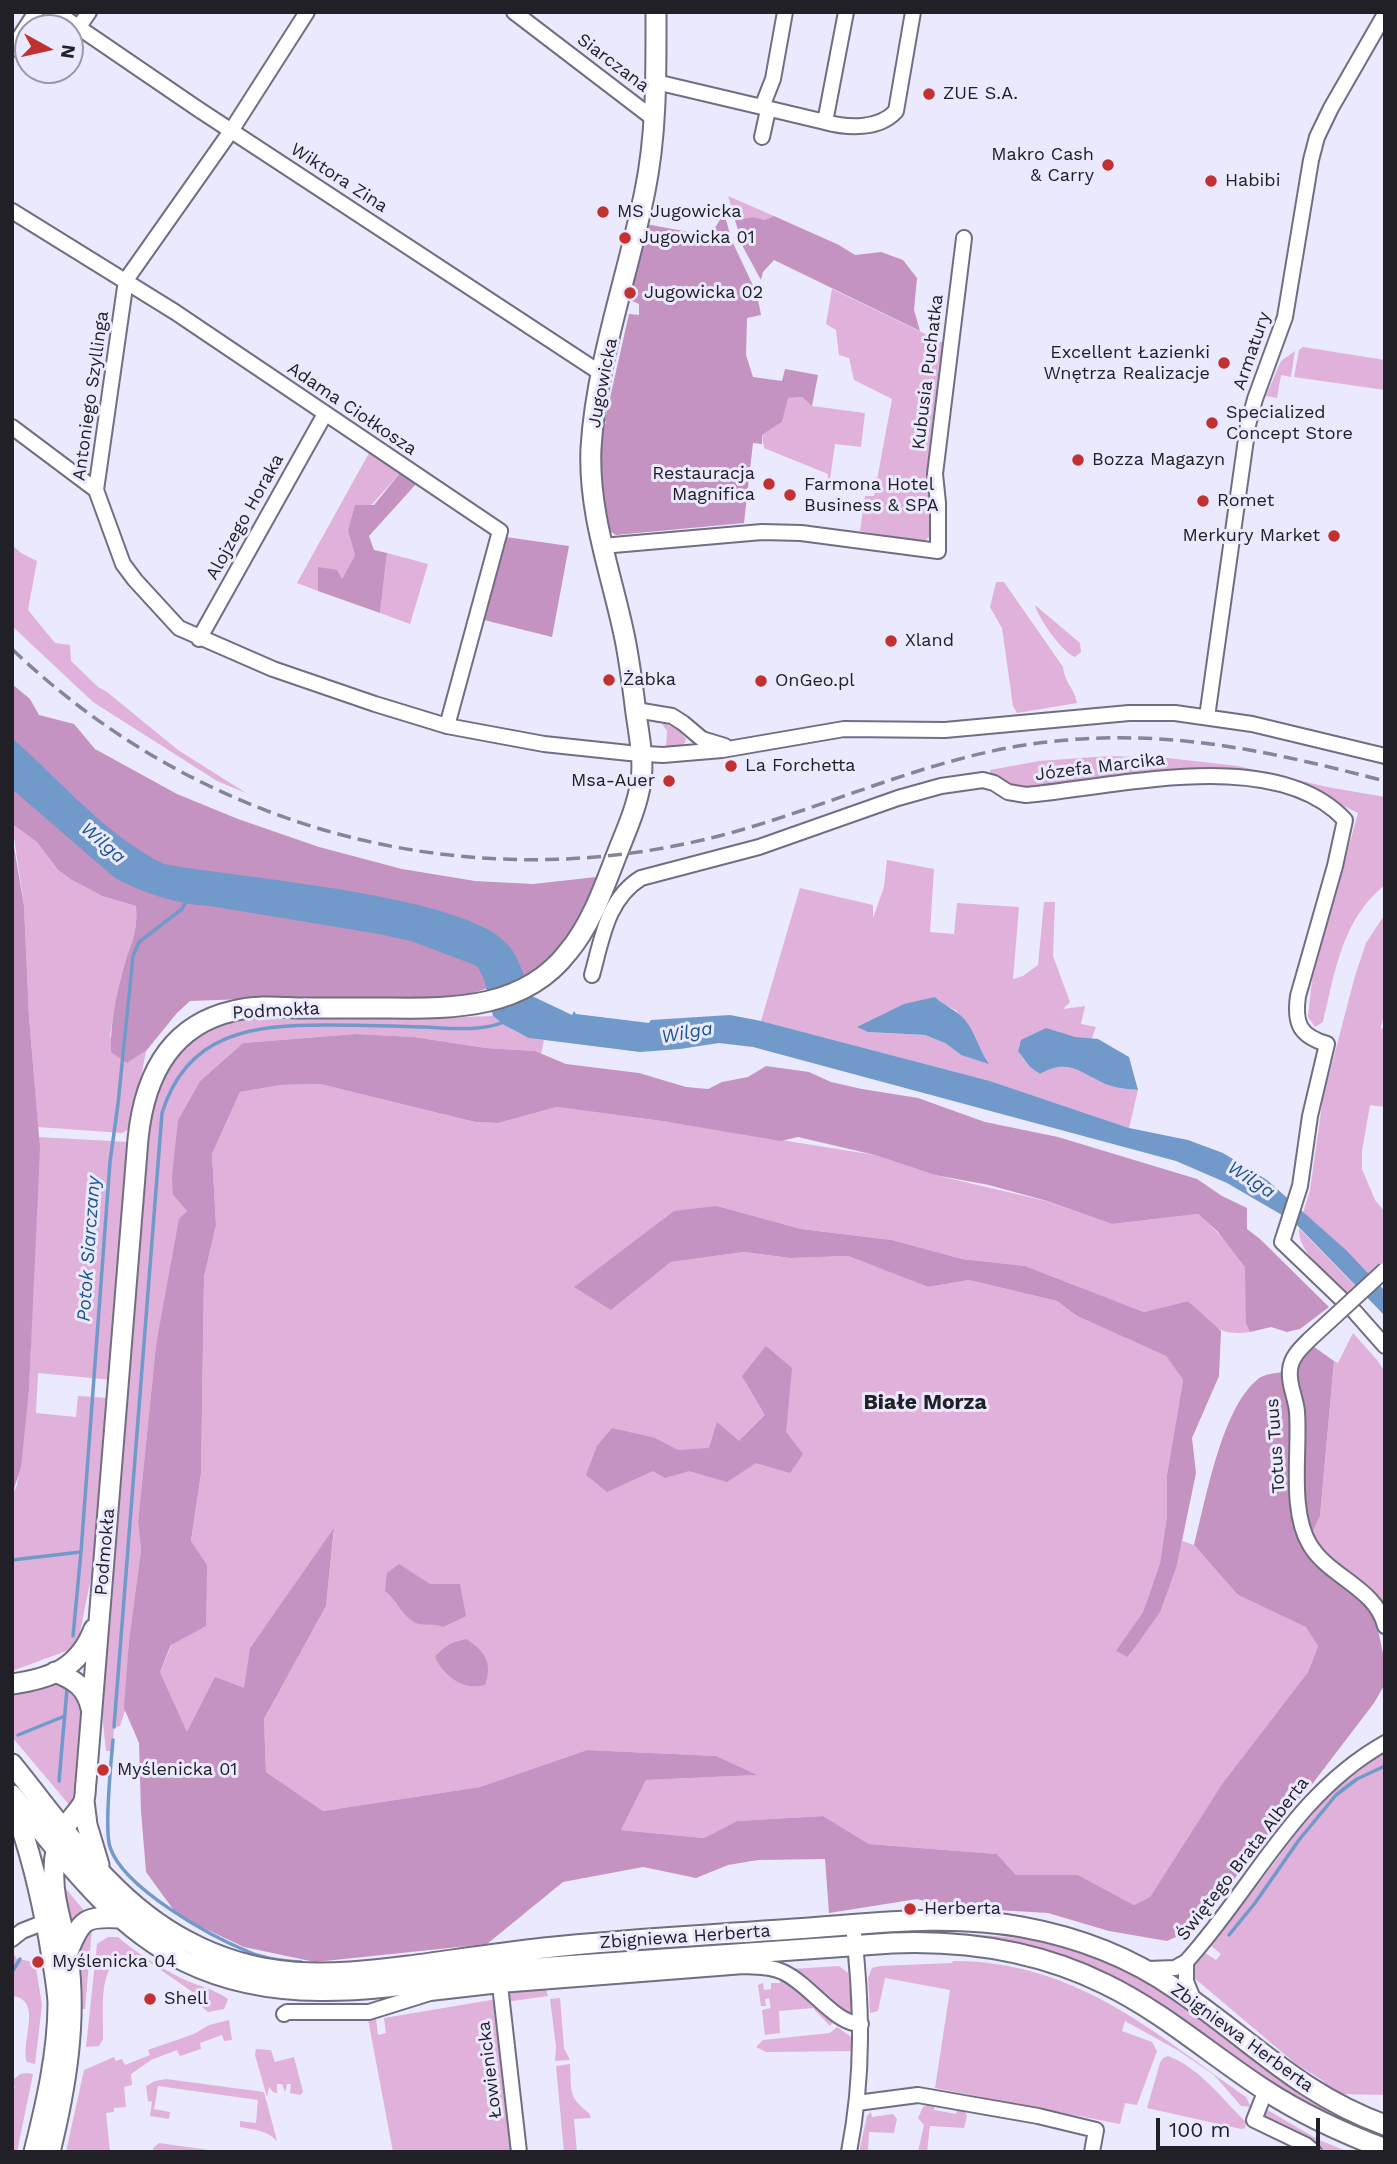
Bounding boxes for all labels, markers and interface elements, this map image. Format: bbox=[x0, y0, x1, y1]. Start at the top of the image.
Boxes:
north arrow bbox=[14, 14, 84, 84]
street label: Siarczana bbox=[573, 29, 653, 97]
text: N bbox=[56, 43, 81, 60]
place label: ZUE S.A. bbox=[943, 83, 1018, 105]
marker: ZUE S.A. bbox=[921, 86, 937, 102]
street label: Wiktora Zina bbox=[286, 139, 392, 217]
place label: Makro Cash & Carry bbox=[991, 144, 1094, 186]
marker: Makro Cash & Carry bbox=[1100, 157, 1116, 173]
place label: Habibi bbox=[1225, 170, 1280, 192]
marker: Habibi bbox=[1203, 173, 1219, 189]
place label: MS Jugowicka bbox=[617, 201, 741, 223]
marker: MS Jugowicka bbox=[595, 204, 611, 220]
place label: Jugowicka 01 bbox=[639, 227, 755, 249]
marker: Jugowicka 01 bbox=[617, 230, 633, 246]
place label: Jugowicka 02 bbox=[644, 282, 763, 304]
marker: Jugowicka 02 bbox=[622, 285, 638, 301]
street label: Kubusia Puchatka bbox=[908, 293, 948, 451]
street label: Armatury bbox=[1229, 309, 1275, 393]
street label: Antoniego Szyllinga bbox=[68, 310, 114, 482]
street label: Jugowicka bbox=[584, 336, 622, 430]
place label: Excellent Łazienki Wnętrza Realizacje bbox=[1043, 342, 1210, 384]
marker: Excellent Łazienki Wnętrza Realizacje bbox=[1216, 355, 1232, 371]
street label: Adama Ciołkosza bbox=[283, 358, 421, 460]
place label: Specialized Concept Store bbox=[1226, 402, 1353, 444]
marker: Specialized Concept Store bbox=[1204, 415, 1220, 431]
place label: Bozza Magazyn bbox=[1092, 449, 1225, 471]
street label: Alojzego Horaka bbox=[201, 450, 289, 584]
marker: Bozza Magazyn bbox=[1070, 452, 1086, 468]
place label: Restauracja Magnifica bbox=[652, 463, 755, 505]
place label: Farmona Hotel Business & SPA bbox=[804, 474, 939, 516]
marker: Restauracja Magnifica bbox=[761, 476, 777, 492]
marker: Farmona Hotel Business & SPA bbox=[782, 487, 798, 503]
place label: Romet bbox=[1217, 490, 1274, 512]
marker: Romet bbox=[1195, 493, 1211, 509]
place label: Merkury Market bbox=[1183, 525, 1320, 547]
marker: Merkury Market bbox=[1326, 528, 1342, 544]
place label: Xland bbox=[905, 630, 954, 652]
marker: Xland bbox=[883, 633, 899, 649]
place label: Żabka bbox=[623, 669, 676, 691]
place label: OnGeo.pl bbox=[775, 670, 855, 692]
marker: Żabka bbox=[601, 672, 617, 688]
marker: OnGeo.pl bbox=[753, 673, 769, 689]
street label: Józefa Marcika bbox=[1034, 748, 1166, 786]
place label: La Forchetta bbox=[745, 755, 855, 777]
marker: La Forchetta bbox=[723, 758, 739, 774]
place label: Msa-Auer bbox=[571, 770, 655, 792]
marker: Msa-Auer bbox=[661, 773, 677, 789]
water label: Wilga bbox=[76, 817, 130, 869]
street label: Podmokła bbox=[232, 998, 320, 1024]
water label: Wilga bbox=[659, 1017, 715, 1049]
water label: Wilga bbox=[1223, 1156, 1279, 1204]
water label: Potok Siarczany bbox=[73, 1176, 105, 1322]
district label: Białe Morza bbox=[863, 1390, 987, 1416]
street label: Totus Tuus bbox=[1262, 1398, 1290, 1494]
street label: Podmokła bbox=[90, 1507, 120, 1597]
place label: Myślenicka 01 bbox=[117, 1759, 237, 1781]
marker: Myślenicka 01 bbox=[95, 1762, 111, 1778]
street label: Świętego Brata Alberta bbox=[1172, 1773, 1314, 1945]
place label: Herberta bbox=[924, 1898, 1001, 1920]
marker: Herberta bbox=[902, 1901, 918, 1917]
street label: Zbigniewa Herberta bbox=[599, 1920, 771, 1954]
place label: Myślenicka 04 bbox=[52, 1951, 176, 1973]
marker: Myślenicka 04 bbox=[30, 1954, 46, 1970]
street label: Zbigniewa Herberta bbox=[1166, 1979, 1318, 2097]
place label: Shell bbox=[164, 1988, 208, 2010]
marker: Shell bbox=[142, 1991, 158, 2007]
street label: Łowienicka bbox=[473, 2020, 507, 2120]
scale bar bbox=[1159, 2104, 1324, 2148]
text: 100 m bbox=[1169, 2117, 1231, 2142]

